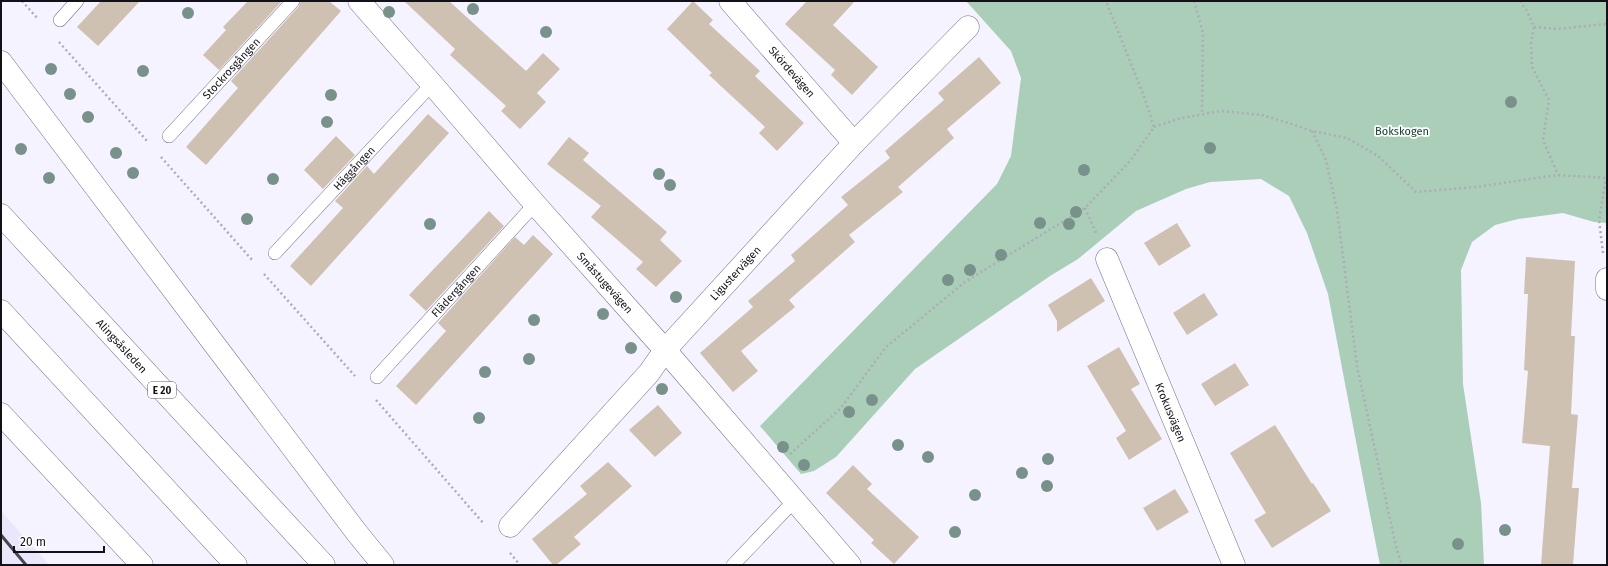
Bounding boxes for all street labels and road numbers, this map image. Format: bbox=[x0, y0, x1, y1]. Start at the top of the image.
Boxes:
street label: Stockrosgången bbox=[200, 35, 263, 102]
street label: Skördevägen bbox=[766, 44, 817, 100]
street label: Häggången bbox=[331, 144, 378, 193]
street label: Ligustervägen bbox=[708, 243, 764, 303]
street label: Småstugevägen bbox=[574, 250, 635, 316]
street label: Flädergången bbox=[429, 262, 484, 320]
street label: Alingsåsleden bbox=[93, 316, 150, 376]
street label: Krokusvägen bbox=[1152, 381, 1188, 444]
road number: E 20 bbox=[148, 382, 176, 398]

